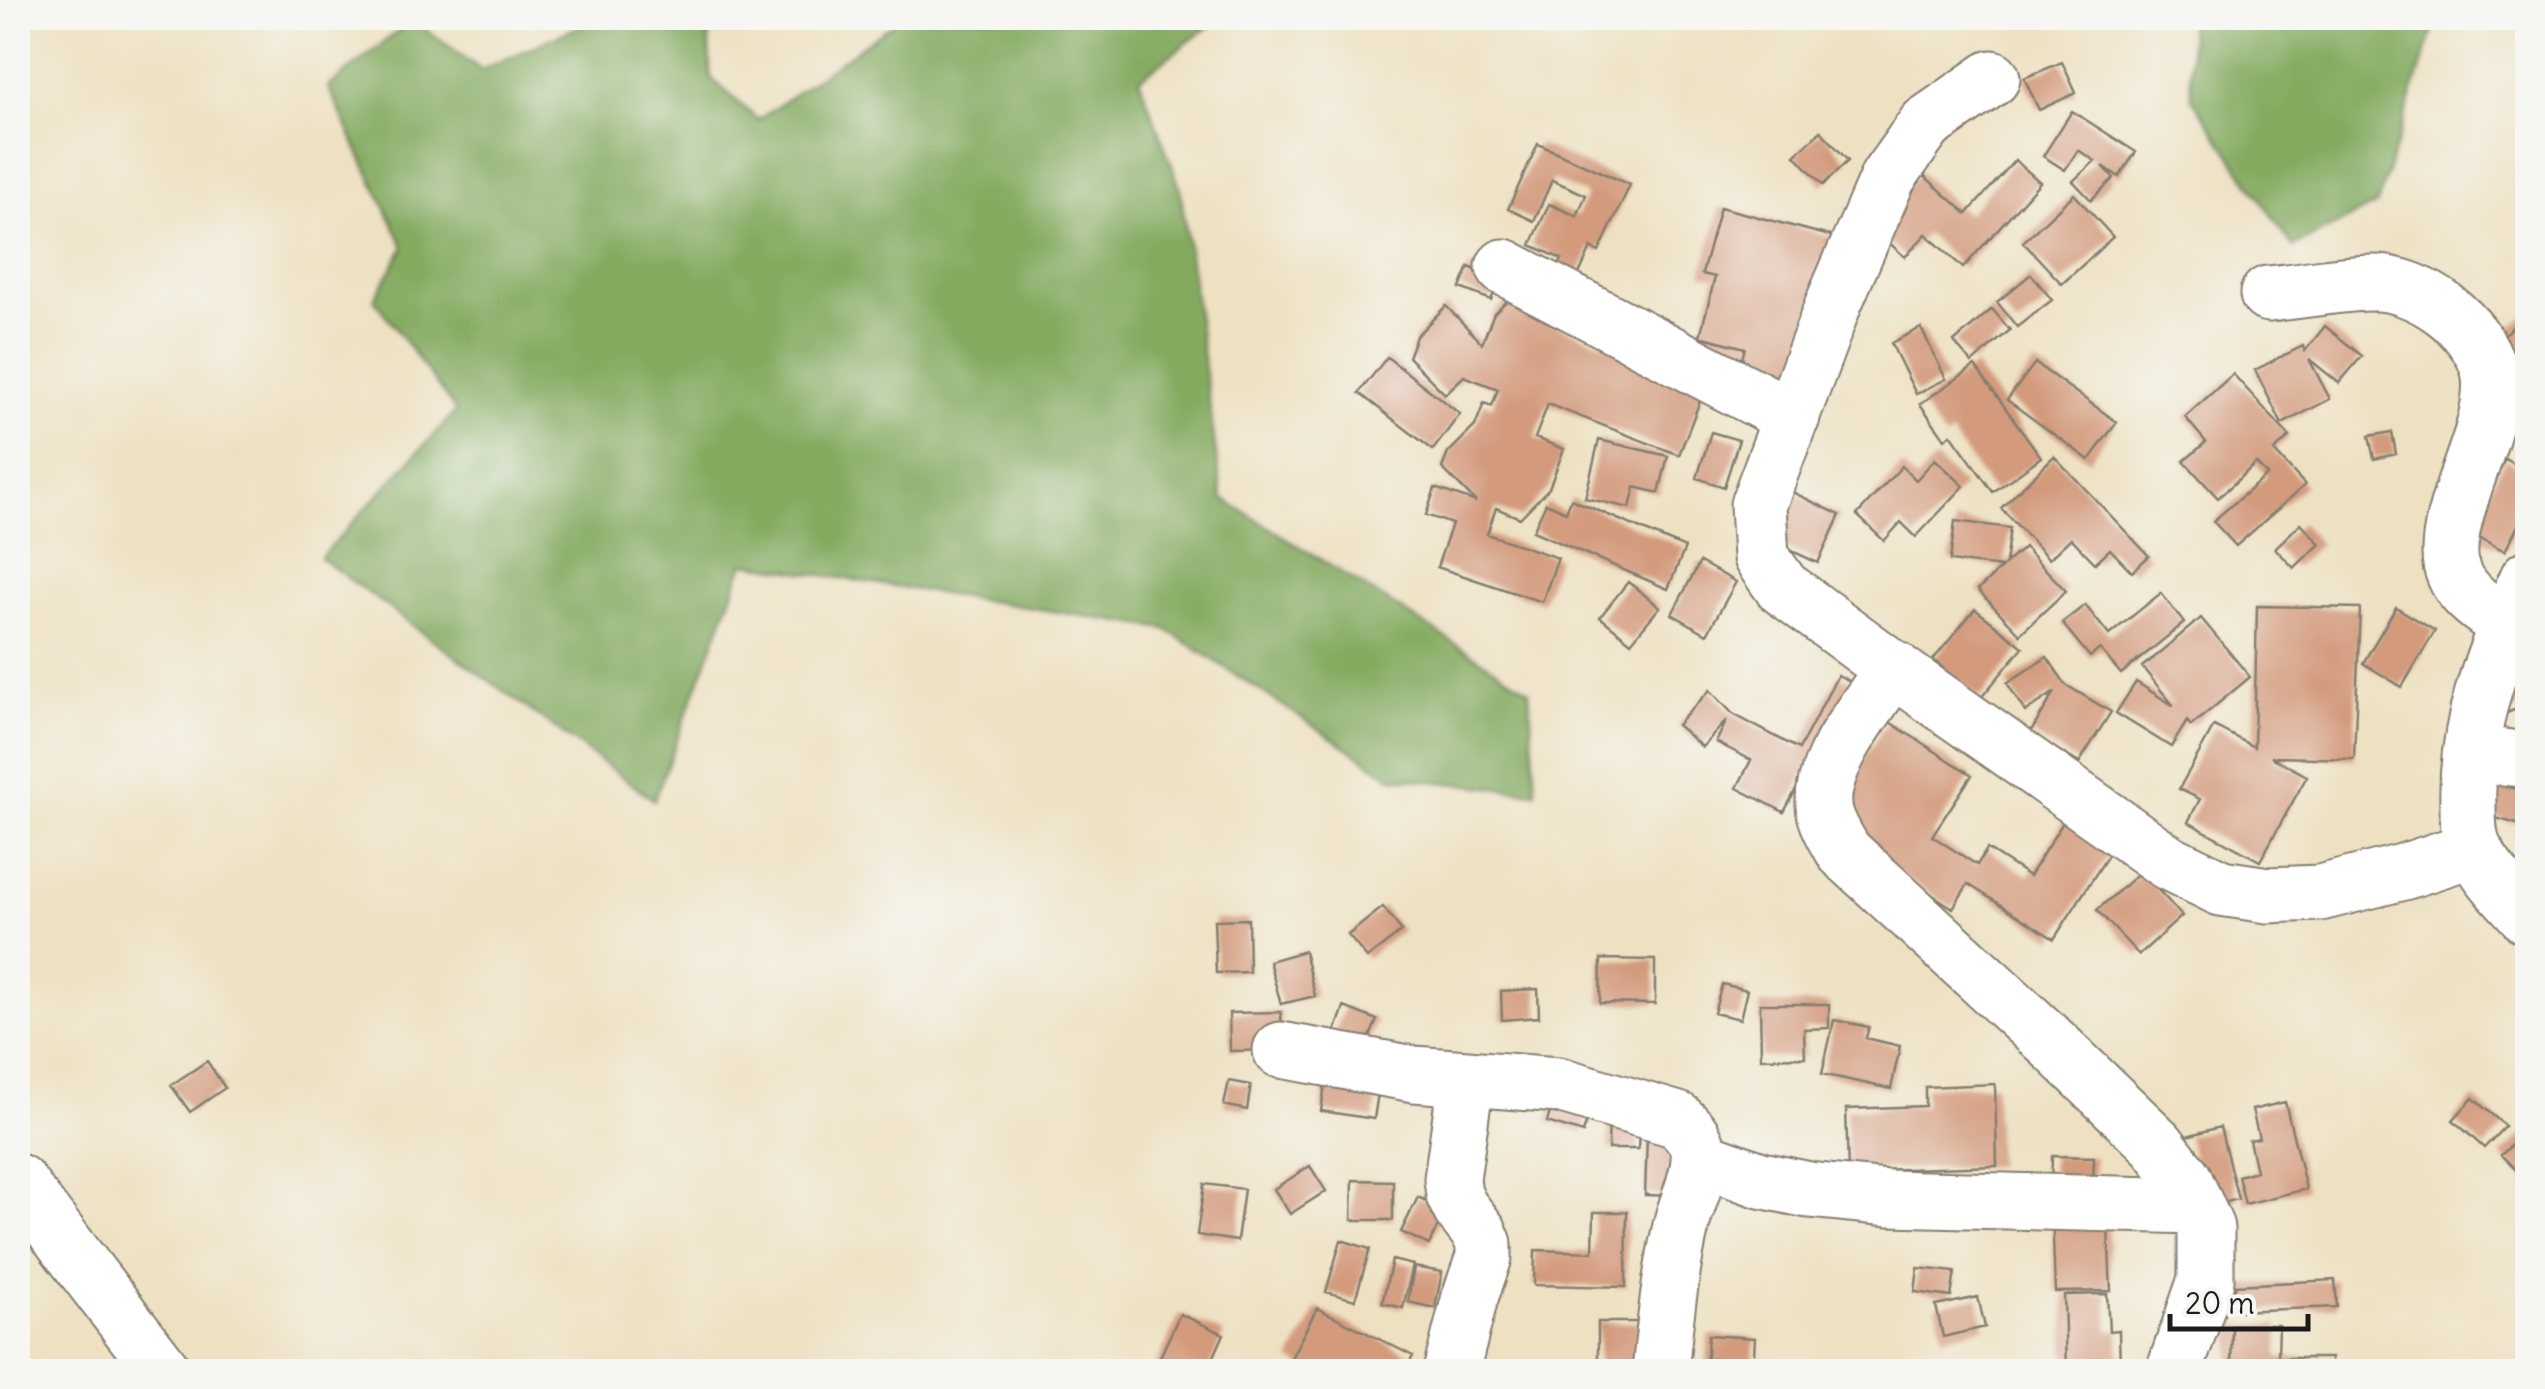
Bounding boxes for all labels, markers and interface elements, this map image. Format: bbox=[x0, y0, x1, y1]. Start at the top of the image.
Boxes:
scale bar bbox=[2170, 1269, 2308, 1331]
text: 20 m bbox=[2185, 1284, 2255, 1322]

